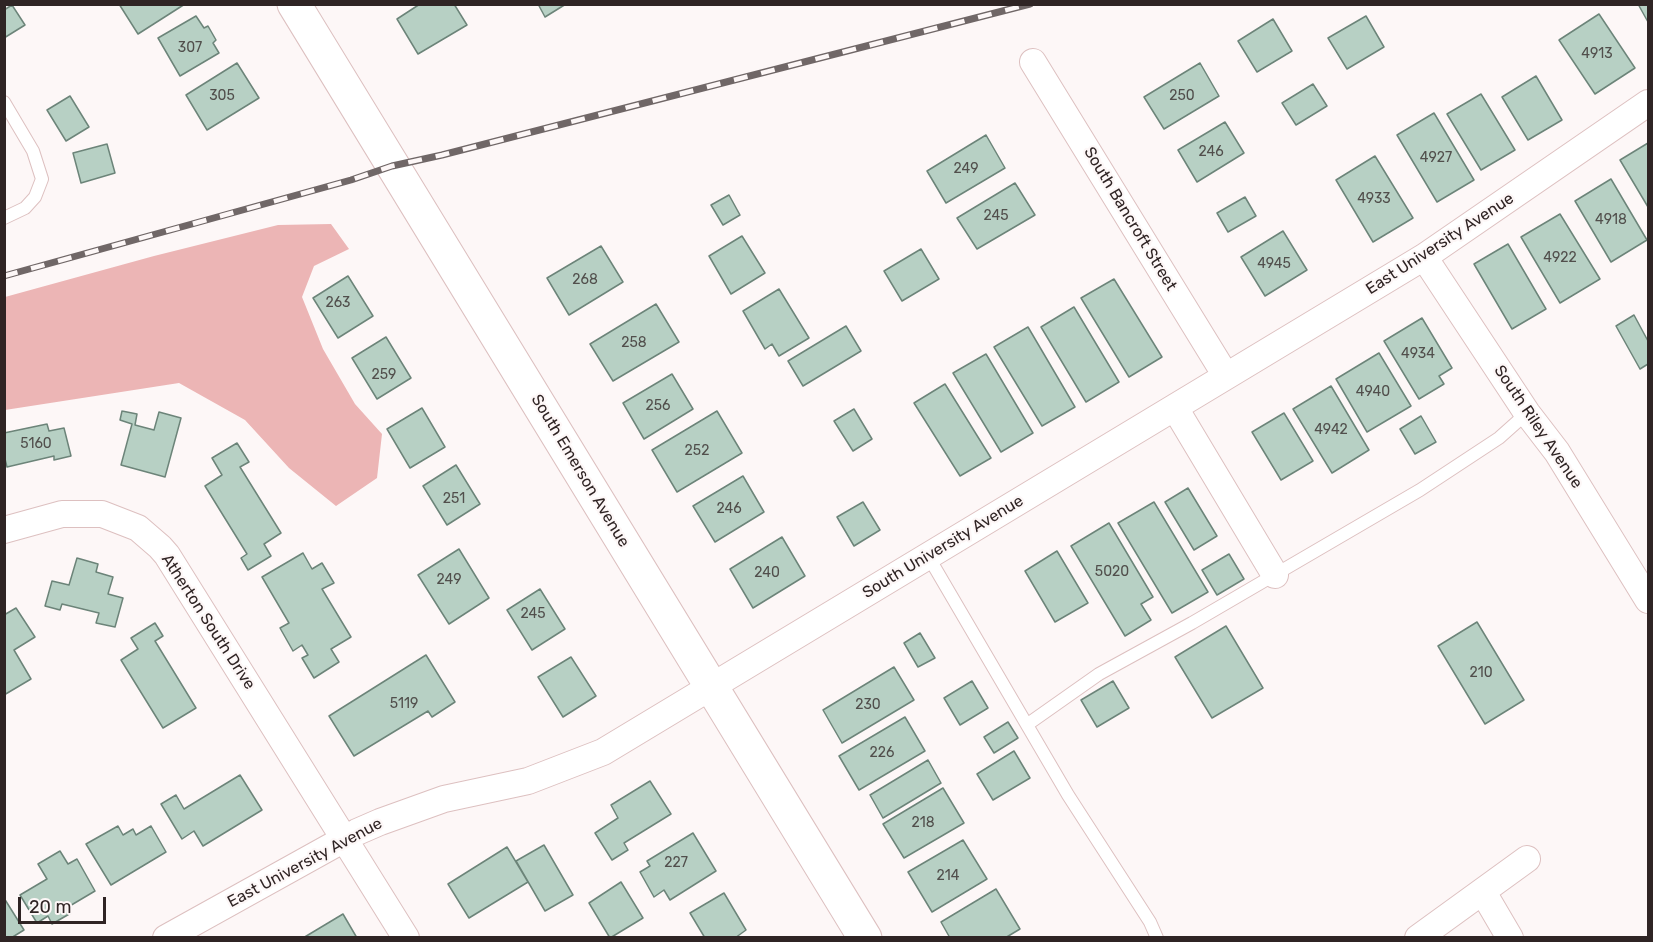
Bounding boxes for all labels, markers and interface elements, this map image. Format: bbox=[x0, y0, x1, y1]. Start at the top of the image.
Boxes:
house number: 307 bbox=[178, 40, 202, 56]
house number: 4913 bbox=[1581, 46, 1613, 62]
house number: 305 bbox=[209, 88, 235, 104]
house number: 250 bbox=[1169, 88, 1195, 104]
street label: South Bancroft Street bbox=[1079, 144, 1181, 294]
house number: 246 bbox=[1198, 144, 1224, 160]
house number: 4927 bbox=[1420, 150, 1452, 166]
house number: 249 bbox=[954, 161, 978, 177]
street label: East University Avenue bbox=[1363, 189, 1517, 299]
house number: 4933 bbox=[1357, 191, 1391, 207]
house number: 245 bbox=[983, 208, 1009, 224]
house number: 4918 bbox=[1595, 212, 1627, 228]
house number: 4922 bbox=[1543, 250, 1577, 266]
house number: 4945 bbox=[1257, 256, 1291, 272]
house number: 268 bbox=[572, 272, 598, 288]
house number: 263 bbox=[325, 295, 351, 311]
house number: 258 bbox=[621, 335, 647, 351]
house number: 4934 bbox=[1401, 346, 1435, 362]
street label: South Riley Avenue bbox=[1490, 362, 1586, 492]
house number: 259 bbox=[372, 367, 396, 383]
house number: 4940 bbox=[1356, 384, 1390, 400]
street label: South Emerson Avenue bbox=[527, 391, 633, 551]
house number: 256 bbox=[646, 398, 670, 414]
house number: 4942 bbox=[1314, 422, 1348, 438]
house number: 5160 bbox=[20, 436, 52, 452]
house number: 252 bbox=[685, 443, 709, 459]
house number: 251 bbox=[443, 491, 465, 507]
street label: South University Avenue bbox=[859, 491, 1027, 603]
house number: 246 bbox=[716, 501, 742, 517]
street label: Atherton South Drive bbox=[157, 551, 259, 693]
house number: 5020 bbox=[1095, 564, 1129, 580]
house number: 240 bbox=[754, 565, 780, 581]
house number: 249 bbox=[437, 572, 461, 588]
house number: 245 bbox=[520, 606, 546, 622]
house number: 210 bbox=[1469, 665, 1493, 681]
house number: 5119 bbox=[390, 696, 418, 712]
house number: 230 bbox=[855, 697, 881, 713]
house number: 226 bbox=[870, 745, 894, 761]
street label: East University Avenue bbox=[224, 814, 386, 912]
house number: 218 bbox=[911, 815, 935, 831]
house number: 227 bbox=[664, 855, 688, 871]
house number: 214 bbox=[937, 868, 959, 884]
scale bar bbox=[21, 885, 110, 923]
text: 20 m bbox=[29, 896, 71, 918]

